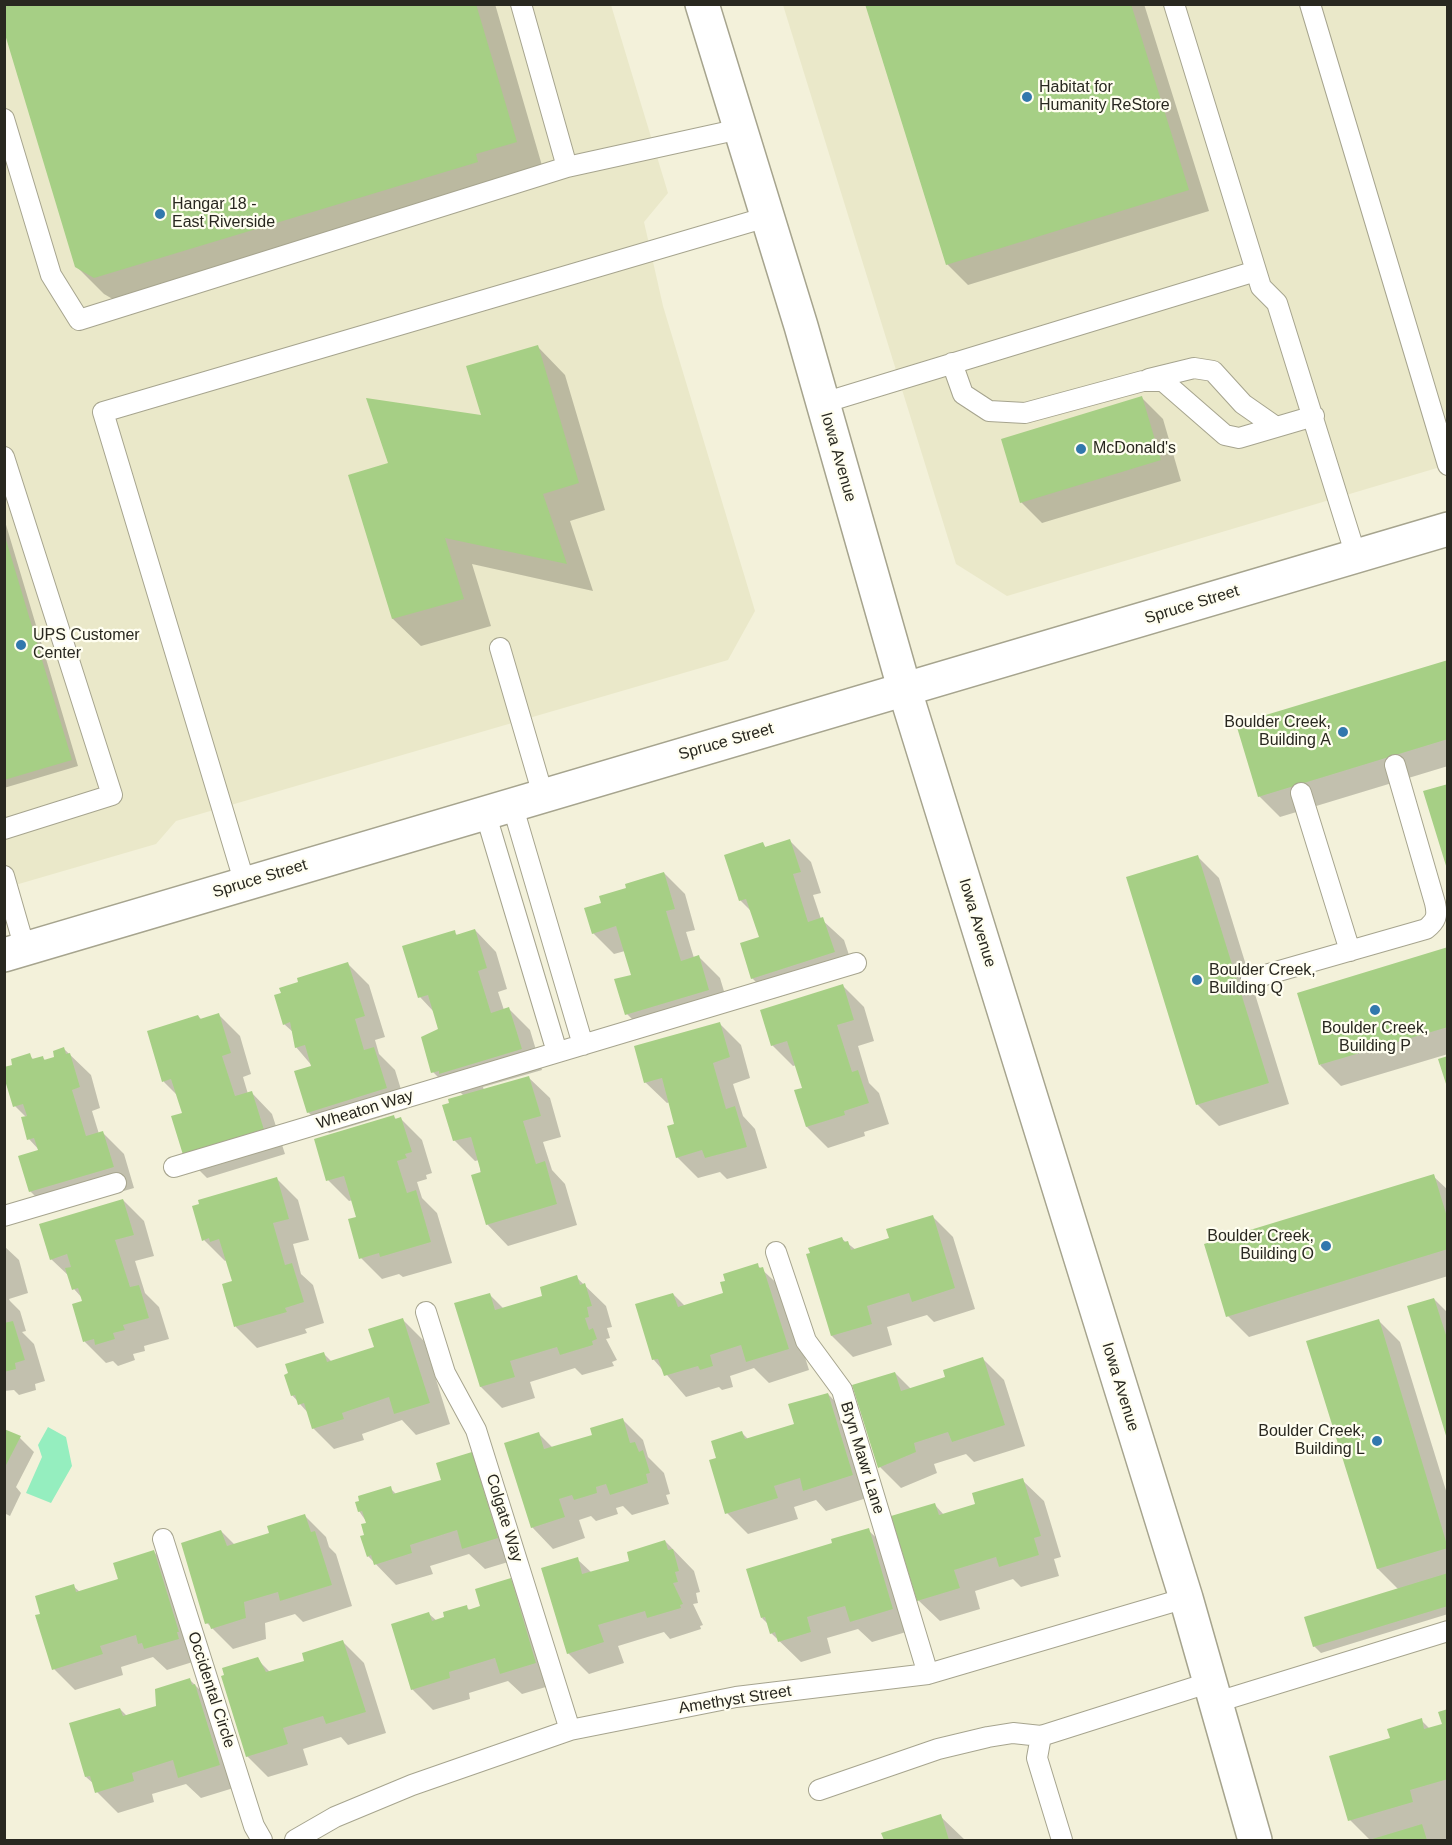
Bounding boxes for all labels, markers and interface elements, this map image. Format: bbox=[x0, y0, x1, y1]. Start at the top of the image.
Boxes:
place label: Habitat for Humanity ReStore bbox=[1039, 78, 1170, 116]
marker: Habitat for Humanity ReStore bbox=[1020, 90, 1034, 104]
place label: Hangar 18 - East Riverside bbox=[172, 195, 275, 233]
marker: Hangar 18 - East Riverside bbox=[153, 207, 167, 221]
street label: Iowa Avenue bbox=[816, 410, 860, 504]
place label: McDonald's bbox=[1093, 439, 1176, 459]
marker: McDonald's bbox=[1074, 442, 1088, 456]
street label: Spruce Street bbox=[1142, 582, 1242, 628]
place label: UPS Customer Center bbox=[33, 626, 140, 664]
marker: UPS Customer Center bbox=[14, 638, 28, 652]
place label: Boulder Creek, Building A bbox=[1224, 713, 1331, 751]
street label: Spruce Street bbox=[676, 719, 776, 765]
marker: Boulder Creek, Building A bbox=[1336, 725, 1350, 739]
street label: Spruce Street bbox=[210, 856, 310, 902]
street label: Iowa Avenue bbox=[954, 876, 1000, 970]
place label: Boulder Creek, Building Q bbox=[1209, 961, 1316, 999]
marker: Boulder Creek, Building Q bbox=[1190, 973, 1204, 987]
marker: Boulder Creek, Building P bbox=[1368, 1003, 1382, 1017]
place label: Boulder Creek, Building P bbox=[1322, 1019, 1428, 1057]
street label: Wheaton Way bbox=[314, 1086, 416, 1134]
place label: Boulder Creek, Building O bbox=[1207, 1227, 1314, 1265]
marker: Boulder Creek, Building O bbox=[1319, 1239, 1333, 1253]
street label: Iowa Avenue bbox=[1097, 1340, 1143, 1434]
street label: Bryn Mawr Lane bbox=[836, 1399, 888, 1517]
place label: Boulder Creek, Building L bbox=[1258, 1422, 1365, 1460]
marker: Boulder Creek, Building L bbox=[1370, 1434, 1384, 1448]
street label: Colgate Way bbox=[482, 1472, 526, 1564]
street label: Occidental Circle bbox=[183, 1630, 239, 1750]
street label: Amethyst Street bbox=[677, 1682, 793, 1718]

